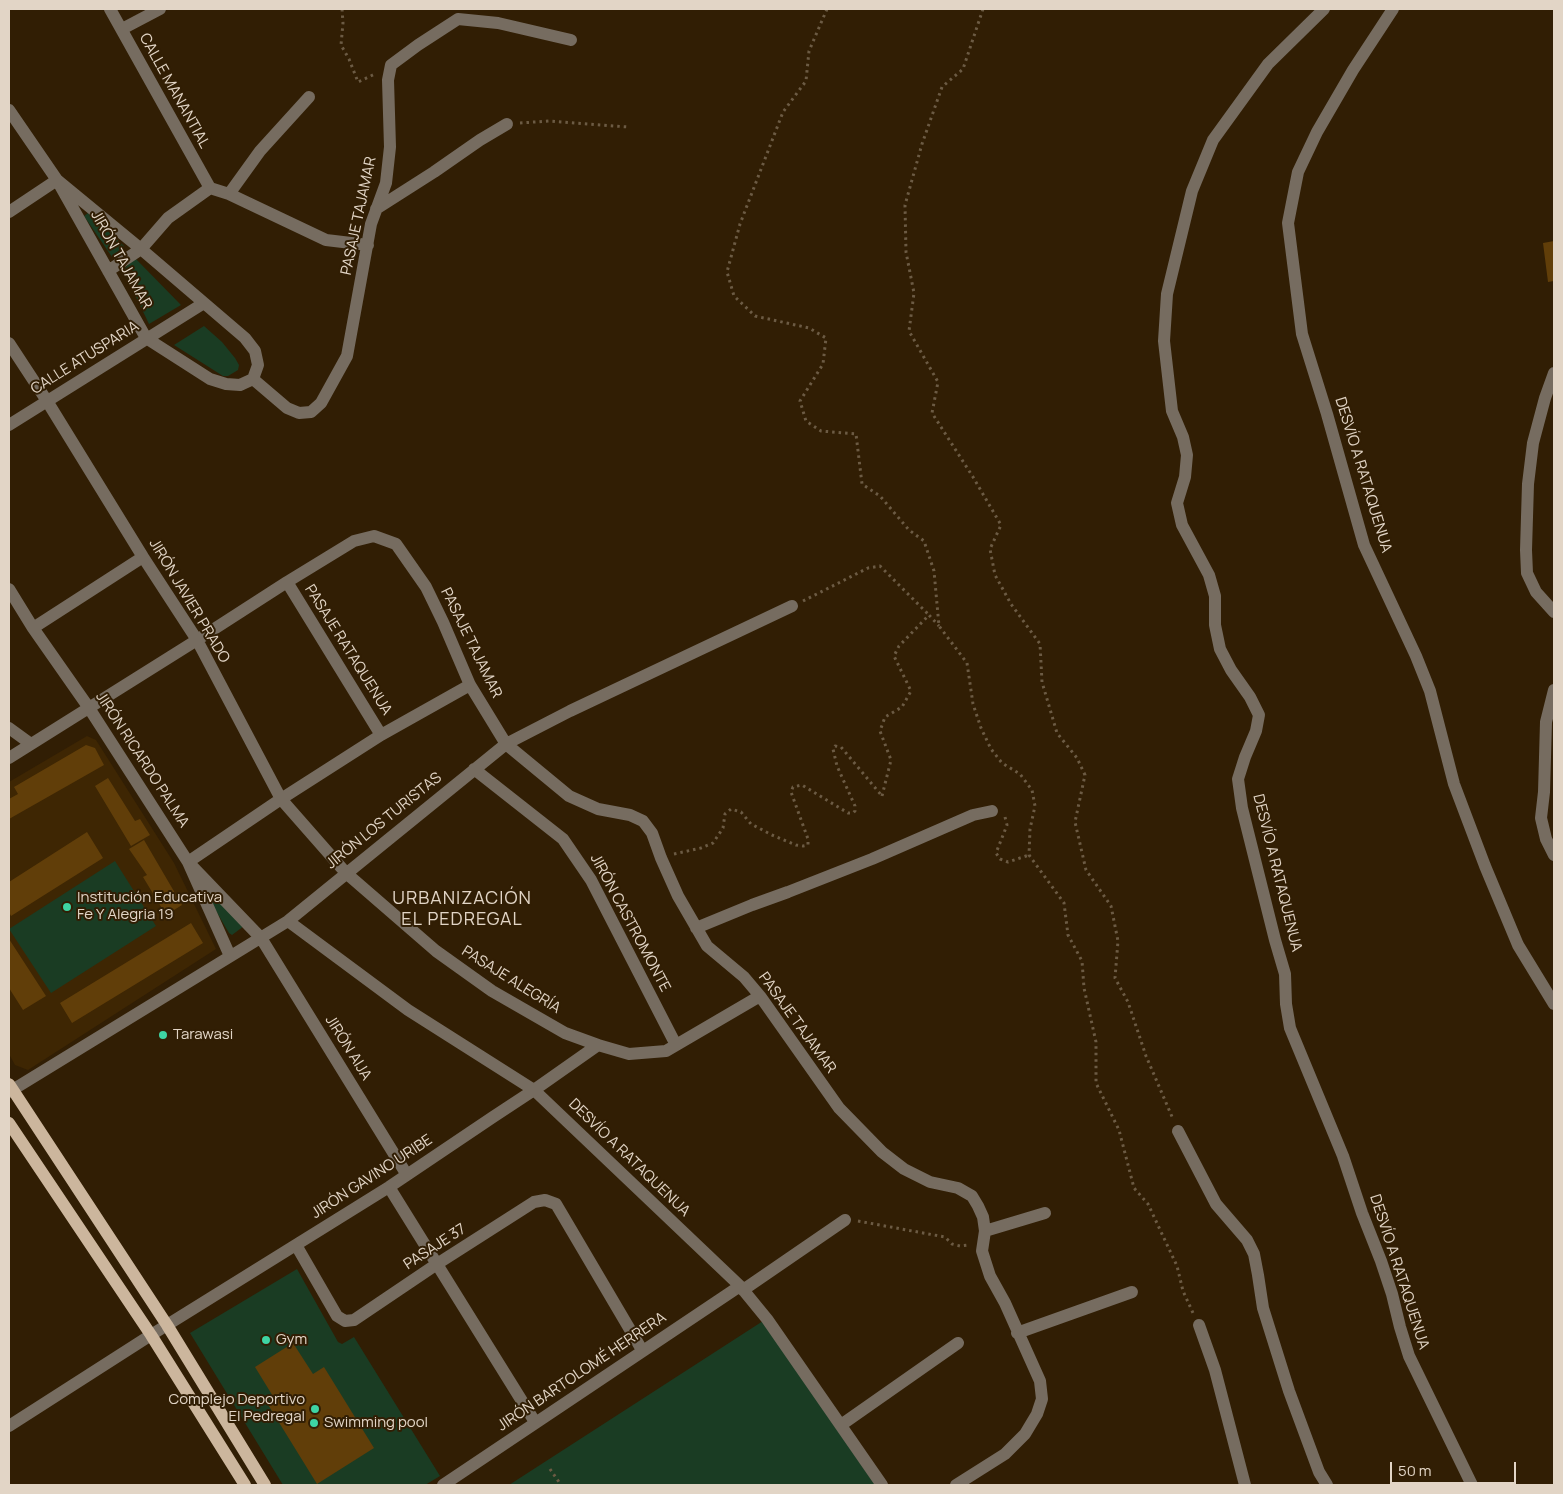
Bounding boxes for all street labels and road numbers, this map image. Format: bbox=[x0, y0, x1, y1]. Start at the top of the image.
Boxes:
street label: CALLE MANANTIAL bbox=[135, 30, 213, 152]
street label: PASAJE TAJAMAR bbox=[338, 155, 380, 277]
street label: JIRÓN TAJAMAR bbox=[86, 208, 156, 312]
street label: CALLE ATUSPARIA bbox=[28, 318, 142, 398]
street label: DESVÍO A RATAQUENUA bbox=[1331, 395, 1395, 555]
street label: JIRÓN JAVIER PRADO bbox=[145, 536, 233, 666]
street label: PASAJE RATAQUENUA bbox=[301, 581, 395, 719]
street label: PASAJE TAJAMAR bbox=[436, 585, 506, 701]
street label: JIRÓN RICARDO PALMA bbox=[91, 689, 193, 831]
street label: JIRÓN LOS TURISTAS bbox=[323, 769, 445, 873]
street label: DESVÍO A RATAQUENUA bbox=[1249, 792, 1305, 954]
street label: JIRÓN CASTROMONTE bbox=[586, 851, 674, 995]
street label: PASAJE ALEGRÍA bbox=[458, 942, 564, 1018]
street label: PASAJE TAJAMAR bbox=[754, 969, 840, 1077]
street label: JIRÓN AIJA bbox=[321, 1012, 375, 1084]
street label: DESVÍO A RATAQUENUA bbox=[565, 1095, 693, 1221]
street label: JIRÓN GAVINO URIBE bbox=[308, 1131, 436, 1223]
street label: DESVÍO A RATAQUENUA bbox=[1365, 1192, 1433, 1352]
street label: PASAJE 37 bbox=[400, 1220, 470, 1274]
street label: JIRÓN BARTOLOMÉ HERRERA bbox=[494, 1309, 670, 1435]

